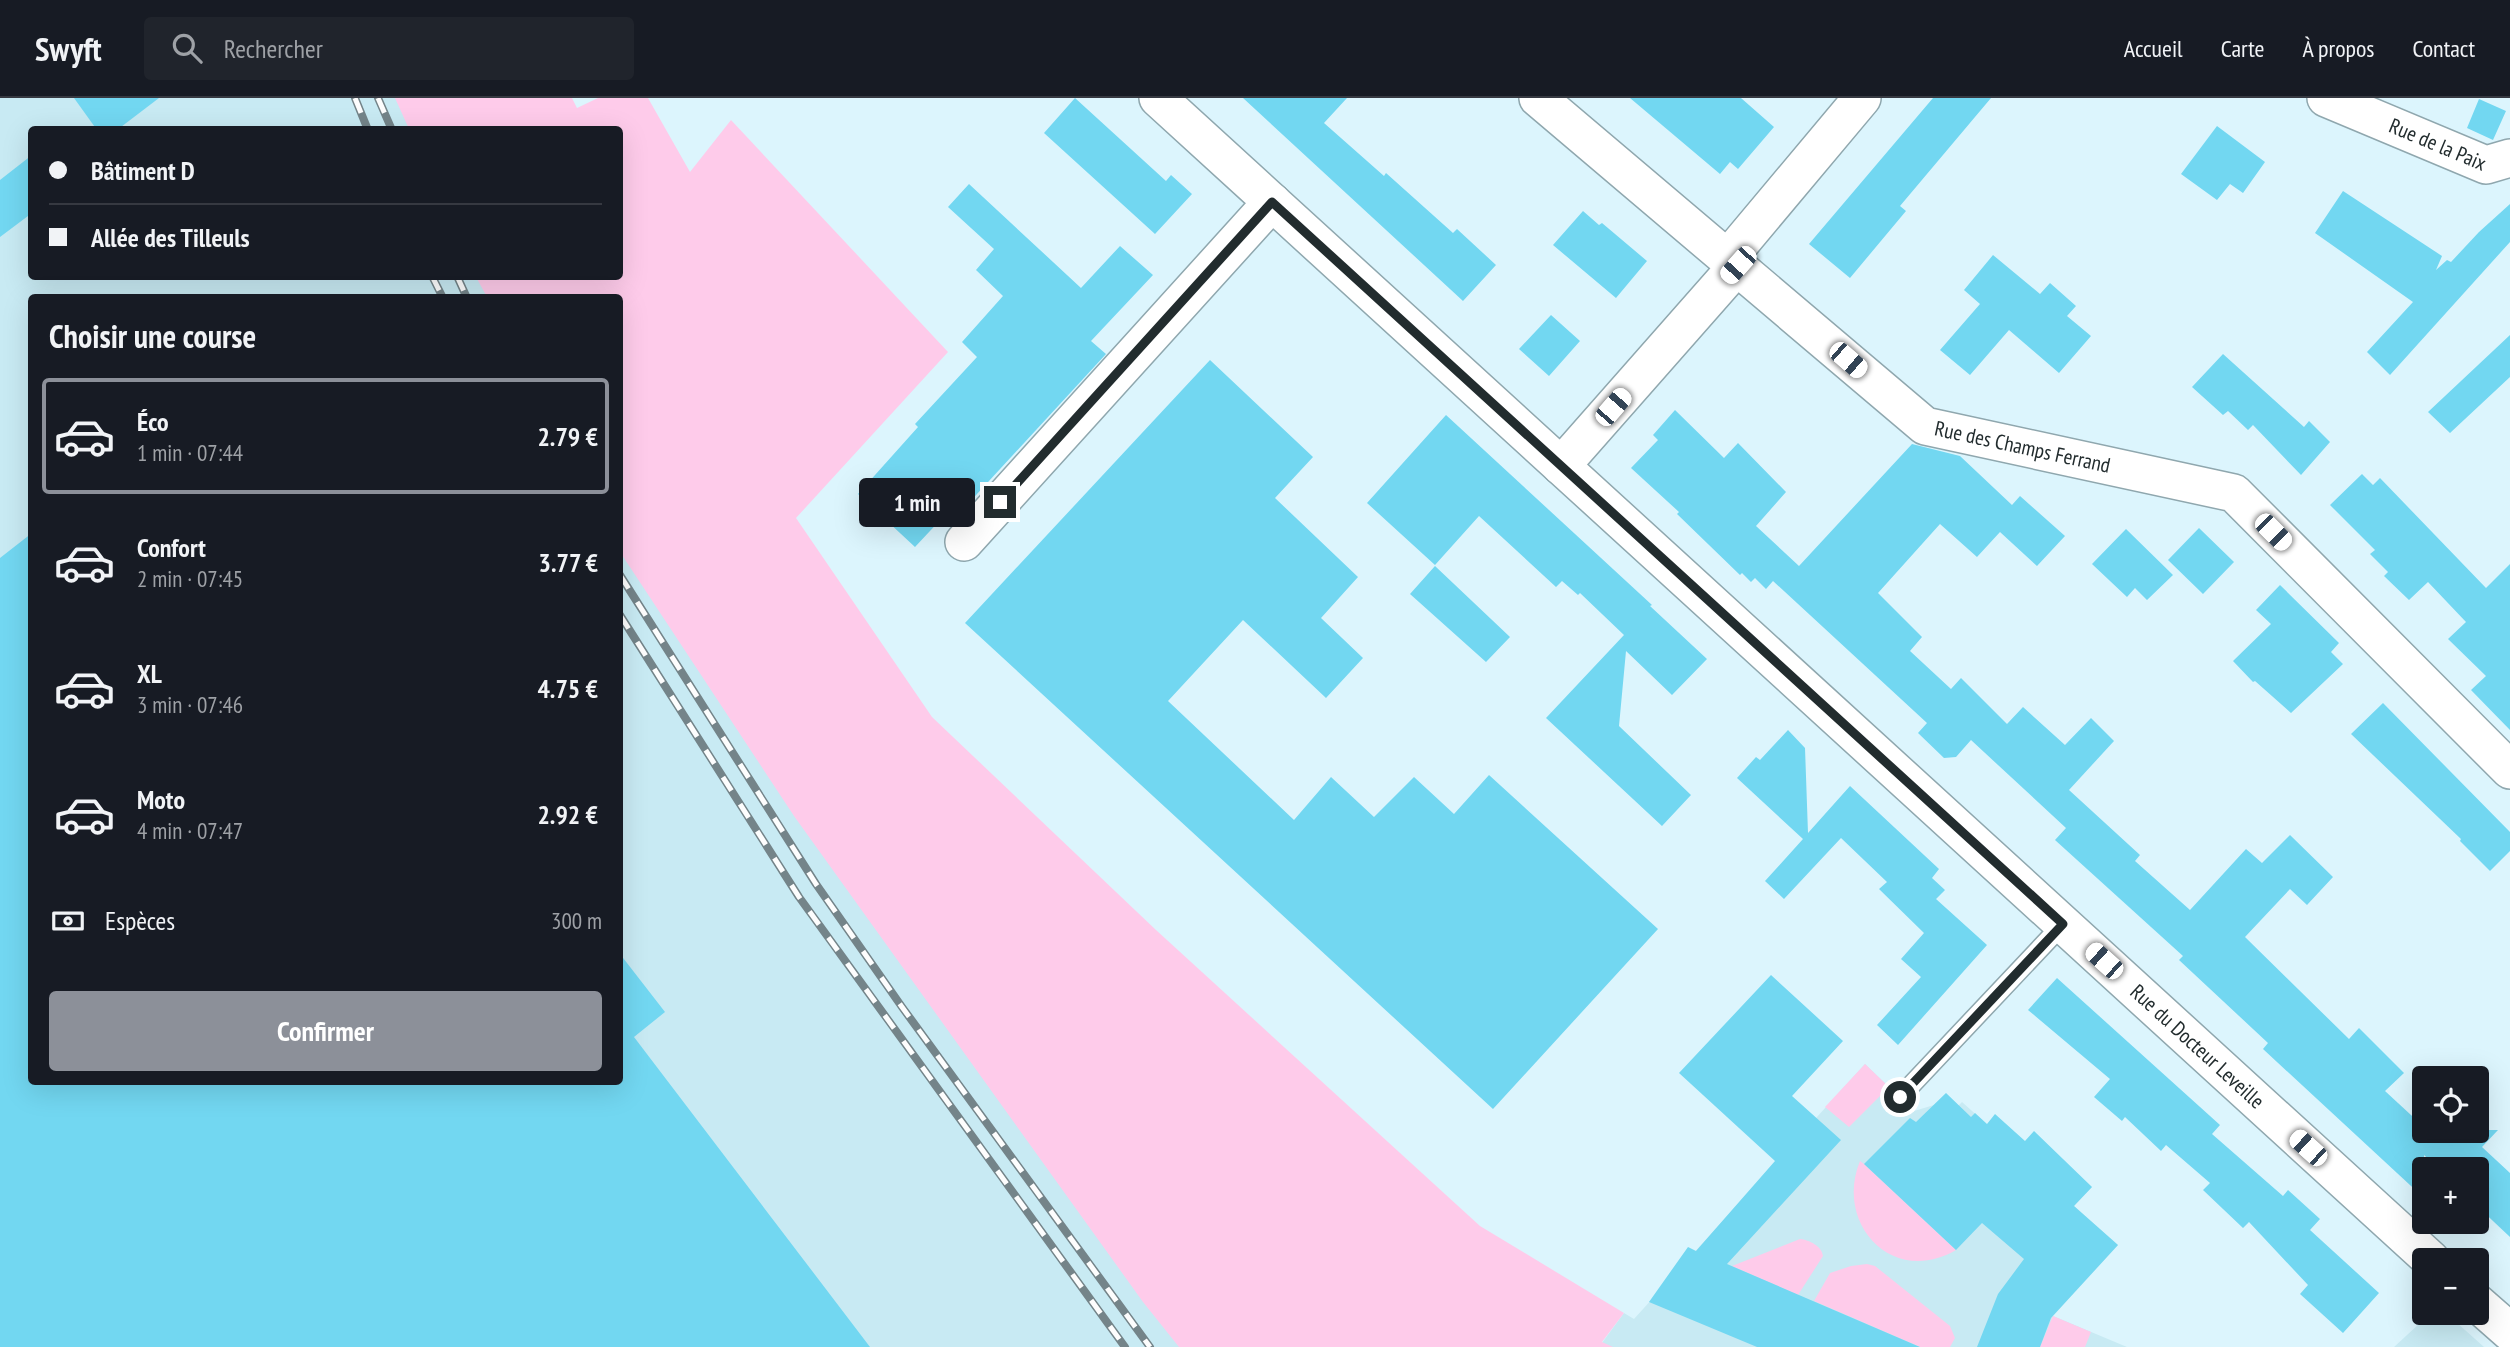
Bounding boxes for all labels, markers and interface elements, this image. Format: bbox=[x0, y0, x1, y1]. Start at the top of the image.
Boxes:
search box bbox=[144, 17, 634, 80]
text: Swyft bbox=[35, 27, 102, 70]
icon: search bbox=[168, 29, 206, 67]
text: Rechercher bbox=[224, 32, 323, 65]
text: Accueil bbox=[2124, 33, 2183, 64]
text: Carte bbox=[2221, 33, 2264, 64]
text: À propos bbox=[2302, 33, 2374, 64]
text: Contact bbox=[2412, 33, 2475, 64]
street label: Rue de la Paix bbox=[2385, 112, 2491, 177]
text: Bâtiment D bbox=[91, 154, 195, 187]
text: Allée des Tilleuls bbox=[91, 221, 250, 254]
car bbox=[1717, 242, 1760, 288]
text: Choisir une course bbox=[49, 315, 256, 357]
car bbox=[1826, 338, 1871, 382]
car bbox=[1592, 384, 1635, 430]
icon: car bbox=[53, 405, 116, 468]
text: Éco bbox=[137, 405, 169, 438]
street label: Rue des Champs Ferrand bbox=[1932, 414, 2113, 479]
text: 2.79 € bbox=[537, 420, 598, 453]
text: 1 min · 07:44 bbox=[137, 438, 243, 467]
callout: 1 min bbox=[860, 478, 976, 526]
route end bbox=[984, 486, 1016, 518]
text: 1 min bbox=[894, 488, 940, 517]
car bbox=[2251, 510, 2296, 554]
icon: car bbox=[53, 531, 116, 594]
text: Confort bbox=[137, 531, 206, 564]
text: 3.77 € bbox=[539, 546, 598, 579]
text: 2 min · 07:45 bbox=[137, 564, 243, 593]
icon: car bbox=[53, 657, 116, 720]
text: XL bbox=[137, 657, 162, 690]
text: 4.75 € bbox=[537, 672, 598, 705]
text: 3 min · 07:46 bbox=[137, 690, 243, 719]
icon: car bbox=[53, 783, 116, 846]
text: Moto bbox=[137, 783, 185, 816]
text: 2.92 € bbox=[537, 798, 598, 831]
text: 4 min · 07:47 bbox=[137, 816, 243, 845]
icon: cash bbox=[49, 902, 87, 940]
text: Espèces bbox=[105, 904, 175, 937]
text: 300 m bbox=[551, 906, 602, 935]
car bbox=[2082, 939, 2127, 983]
street label: Rue du Docteur Leveille bbox=[2125, 978, 2270, 1114]
button: Confirmer bbox=[49, 991, 602, 1071]
map controls bbox=[2412, 1066, 2489, 1325]
button: locate bbox=[2412, 1066, 2489, 1143]
route start bbox=[1884, 1081, 1916, 1113]
car bbox=[2286, 1126, 2331, 1170]
button: + bbox=[2412, 1157, 2489, 1234]
button: − bbox=[2412, 1248, 2489, 1325]

